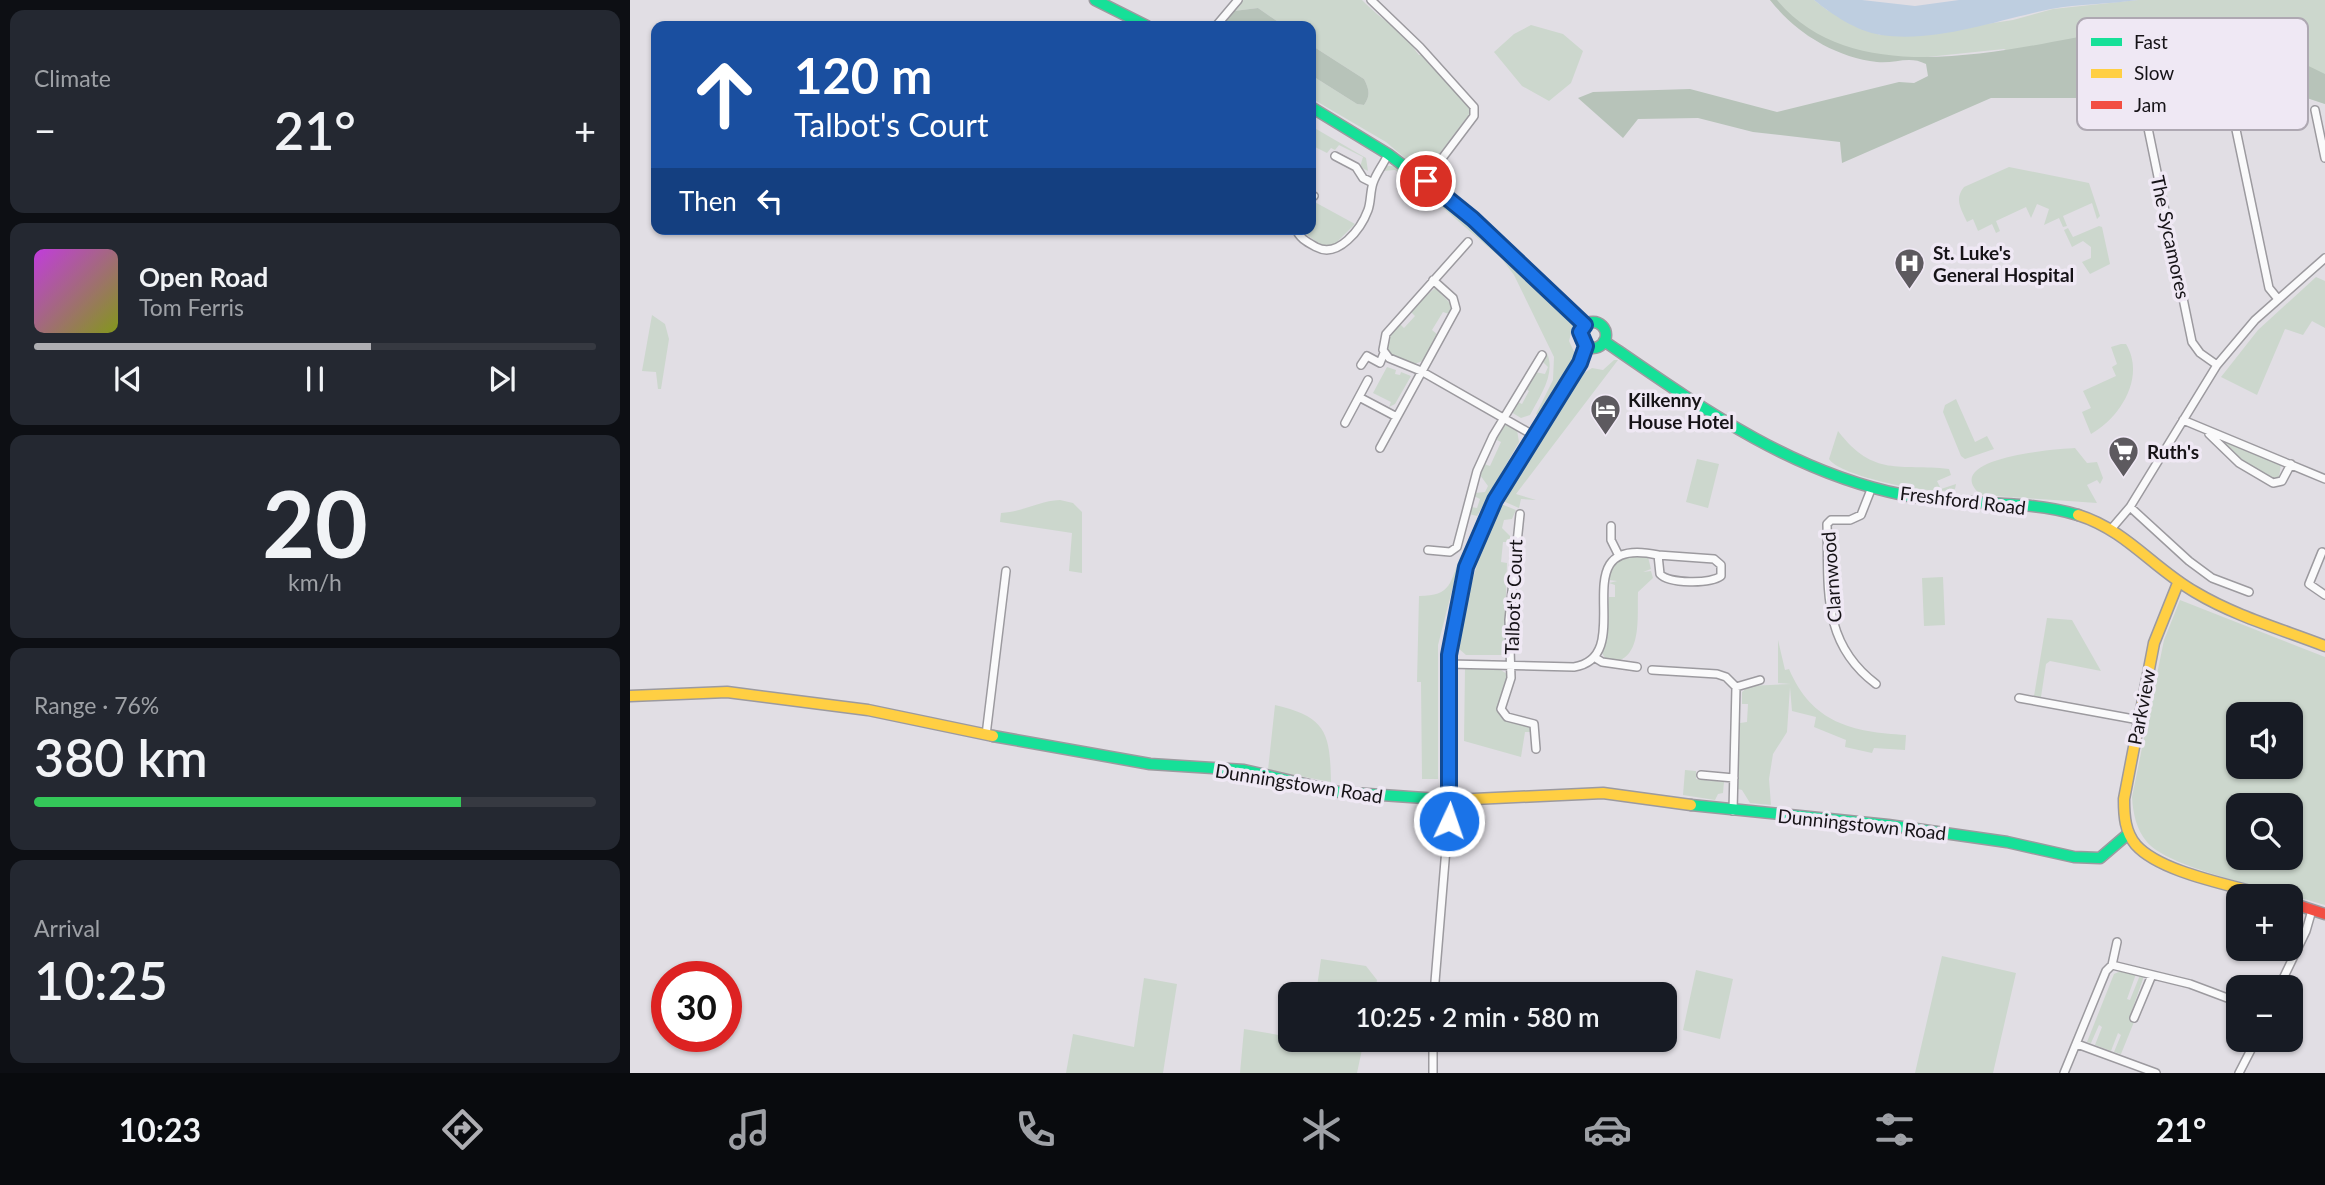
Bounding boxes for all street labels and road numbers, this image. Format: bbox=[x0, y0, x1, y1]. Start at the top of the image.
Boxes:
street label: The Sycamores bbox=[2147, 173, 2195, 301]
street label: Freshford Road bbox=[1899, 481, 2027, 519]
street label: Clarnwood bbox=[1816, 531, 1846, 623]
street label: Talbot's Court bbox=[1499, 539, 1527, 655]
street label: Parkview bbox=[2122, 667, 2160, 747]
street label: Dunningstown Road bbox=[1214, 758, 1384, 808]
street label: Dunningstown Road bbox=[1777, 804, 1947, 844]

